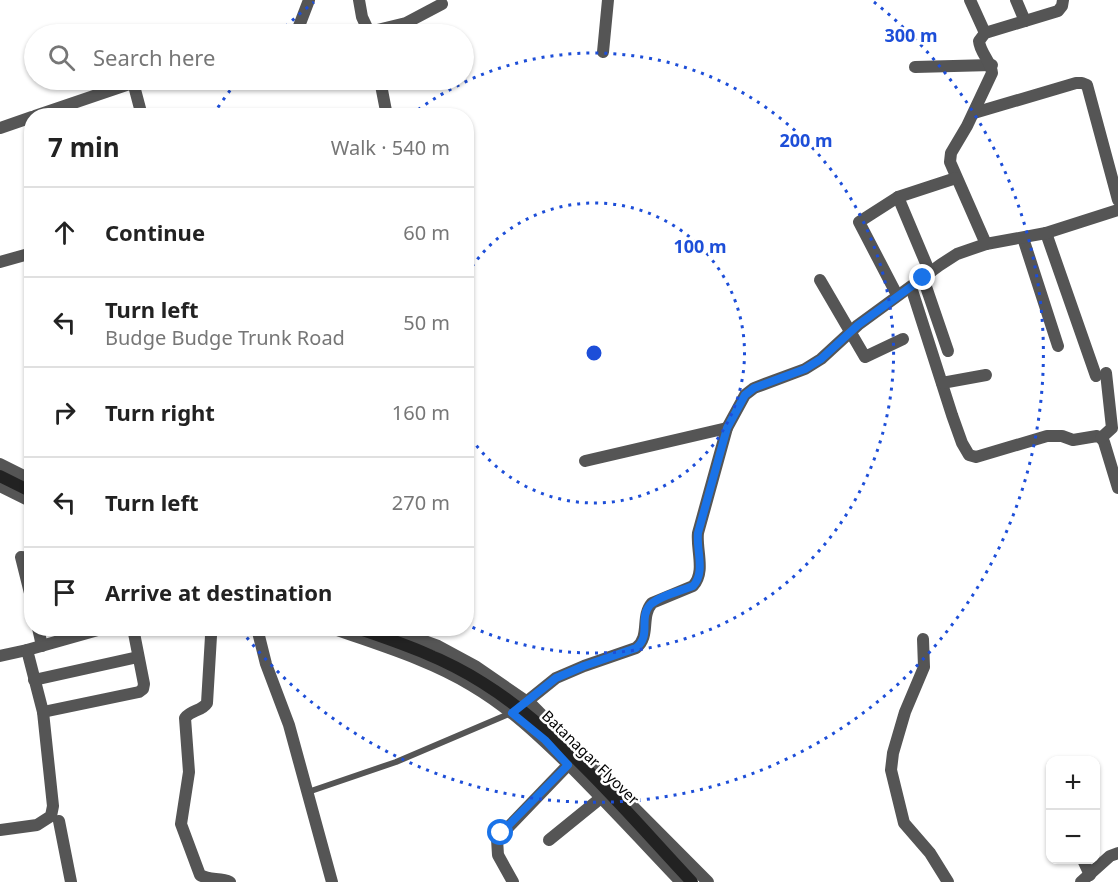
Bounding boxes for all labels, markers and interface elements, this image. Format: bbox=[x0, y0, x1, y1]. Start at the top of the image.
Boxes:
text: 300 m bbox=[884, 23, 938, 47]
search box bbox=[24, 24, 474, 90]
icon: search bbox=[45, 41, 78, 74]
text: Search here bbox=[93, 42, 215, 72]
text: 200 m bbox=[779, 128, 833, 152]
text: 7 min bbox=[48, 129, 120, 165]
text: Walk · 540 m bbox=[331, 134, 450, 161]
icon: ahead bbox=[48, 216, 81, 249]
text: Continue bbox=[105, 217, 205, 247]
text: 60 m bbox=[403, 219, 450, 246]
text: 100 m bbox=[673, 234, 727, 258]
route end bbox=[909, 264, 935, 290]
text: Turn left bbox=[105, 294, 199, 324]
icon: left bbox=[48, 306, 81, 339]
text: 50 m bbox=[403, 309, 450, 336]
text: Budge Budge Trunk Road bbox=[105, 324, 345, 351]
centre of rings bbox=[584, 343, 604, 363]
icon: right bbox=[48, 396, 81, 429]
text: Turn right bbox=[105, 397, 215, 427]
text: 160 m bbox=[392, 399, 450, 426]
icon: left bbox=[48, 486, 81, 519]
text: Turn left bbox=[105, 487, 199, 517]
text: 270 m bbox=[392, 489, 450, 516]
icon: arrive bbox=[48, 576, 81, 609]
text: Arrive at destination bbox=[105, 577, 332, 607]
street label: Batanagar Flyover bbox=[538, 705, 644, 809]
map controls bbox=[1046, 756, 1100, 864]
button: + bbox=[1046, 756, 1100, 810]
button: − bbox=[1046, 810, 1100, 864]
route start bbox=[487, 819, 513, 845]

